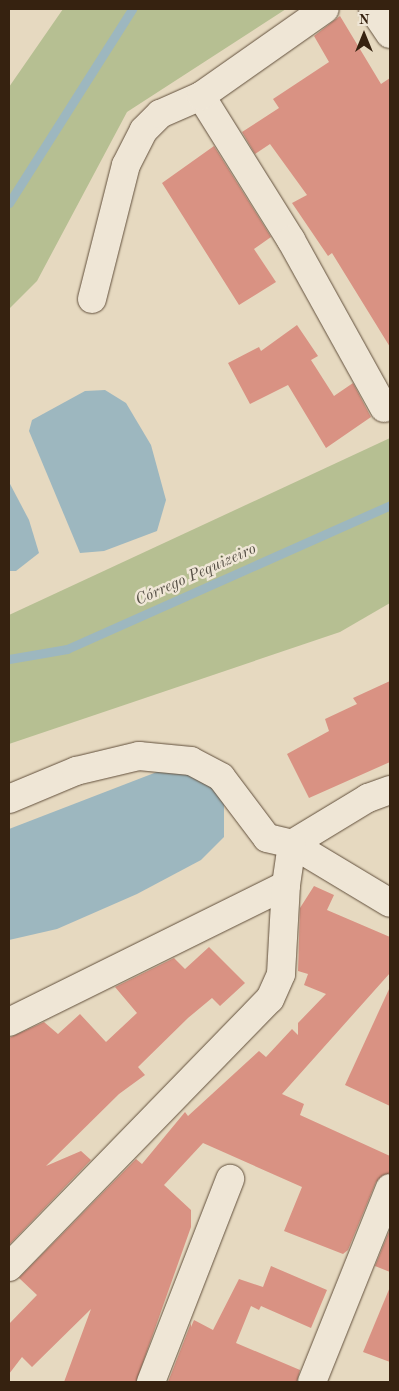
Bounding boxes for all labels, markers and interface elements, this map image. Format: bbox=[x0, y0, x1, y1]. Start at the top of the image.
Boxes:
north arrow bbox=[339, 10, 389, 60]
text: N bbox=[359, 13, 369, 27]
water label: Córrego Pequizeiro bbox=[133, 540, 259, 610]

